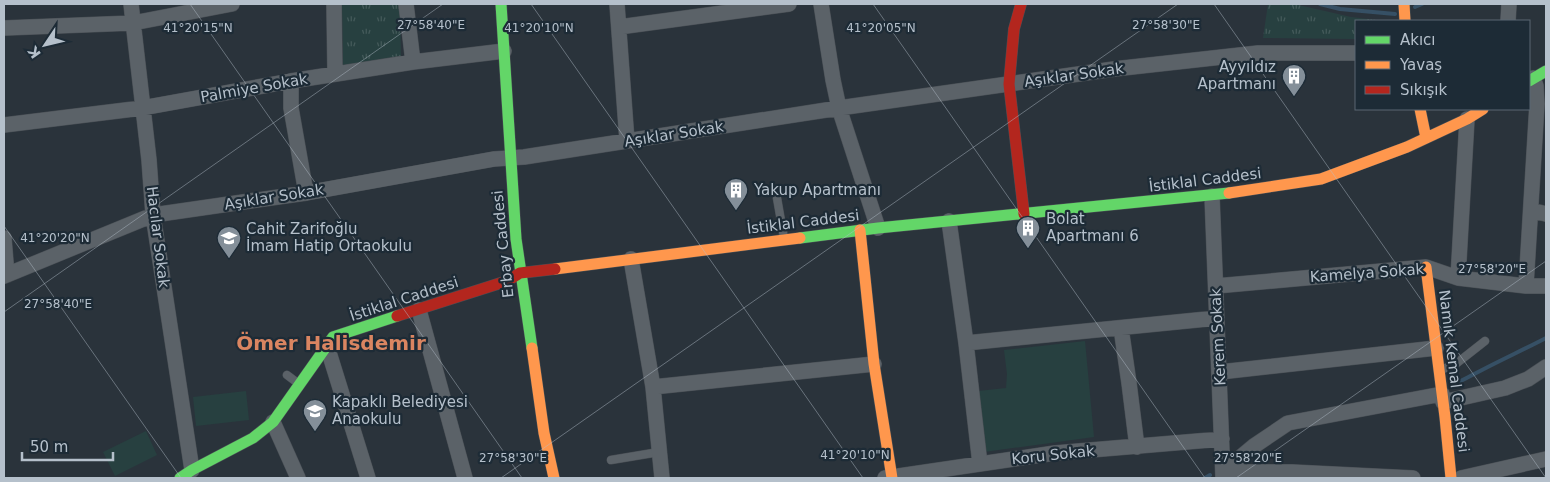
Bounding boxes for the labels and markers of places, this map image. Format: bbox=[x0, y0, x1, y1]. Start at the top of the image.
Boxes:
place label: Ayyıldız Apartmanı bbox=[1197, 58, 1276, 93]
building icon: Ayyıldız Apartmanı bbox=[1281, 63, 1307, 97]
building icon: Yakup Apartmanı bbox=[723, 177, 749, 211]
place label: Yakup Apartmanı bbox=[753, 181, 881, 199]
place label: Bolat Apartmanı 6 bbox=[1046, 210, 1139, 245]
building icon: Bolat Apartmanı 6 bbox=[1015, 215, 1041, 249]
place label: Cahit Zarifoğlu İmam Hatip Ortaokulu bbox=[246, 220, 412, 255]
school or university icon: Cahit Zarifoğlu İmam Hatip Ortaokulu bbox=[216, 225, 242, 259]
place label: Kapaklı Belediyesi Anaokulu bbox=[332, 393, 468, 428]
school or university icon: Kapaklı Belediyesi Anaokulu bbox=[302, 398, 328, 432]

